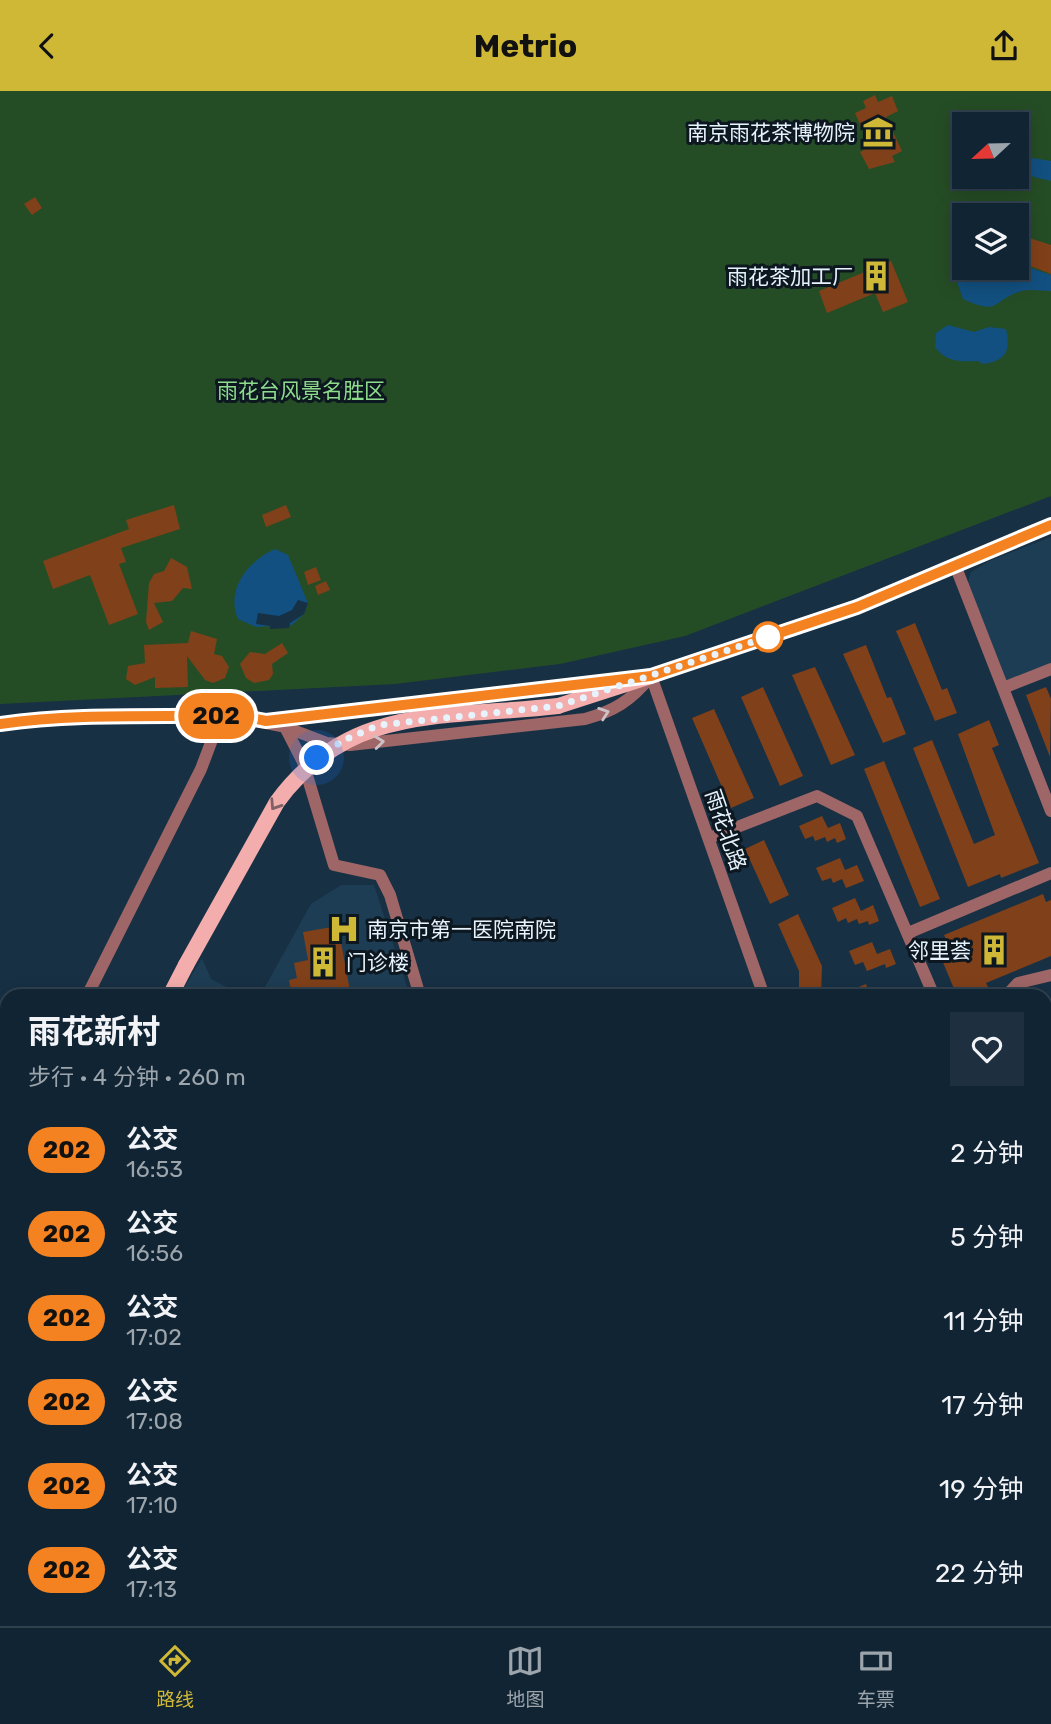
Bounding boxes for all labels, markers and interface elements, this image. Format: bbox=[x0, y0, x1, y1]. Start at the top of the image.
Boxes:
icon: back bbox=[28, 27, 66, 65]
text: Metrio bbox=[474, 27, 577, 65]
icon: share bbox=[985, 27, 1023, 65]
north arrow bbox=[952, 112, 1029, 189]
map controls bbox=[952, 112, 1029, 280]
museum icon: 南京雨花茶博物院 bbox=[861, 115, 895, 149]
place label: 南京雨花茶博物院 bbox=[687, 120, 855, 145]
button: layers bbox=[952, 203, 1029, 280]
building icon: 雨花茶加工厂 bbox=[859, 259, 893, 293]
place label: 雨花茶加工厂 bbox=[727, 264, 853, 289]
park label: 雨花台风景名胜区 bbox=[217, 378, 385, 403]
unlabelled marker bbox=[753, 622, 783, 652]
line badge: 202 bbox=[176, 693, 256, 739]
text: 202 bbox=[192, 702, 240, 730]
one-way arrow bbox=[597, 707, 609, 721]
one-way arrow bbox=[373, 734, 384, 749]
your location bbox=[299, 740, 334, 775]
street label: 雨花北路 bbox=[701, 786, 751, 874]
one-way arrow bbox=[271, 797, 284, 810]
hospital icon: 南京市第一医院南院 bbox=[327, 912, 361, 946]
place label: 南京市第一医院南院 bbox=[367, 917, 556, 942]
building icon: 邻里荟 bbox=[977, 933, 1011, 967]
place label: 邻里荟 bbox=[908, 938, 971, 963]
building icon: 门诊楼 bbox=[306, 945, 340, 979]
place label: 门诊楼 bbox=[346, 950, 409, 975]
text: 雨花新村 bbox=[28, 1012, 160, 1051]
button: heart bbox=[950, 1012, 1024, 1086]
text: 步行 · 4 分钟 · 260 m bbox=[28, 1063, 246, 1091]
text: 公交 bbox=[126, 1124, 178, 1155]
text: 202 bbox=[43, 1136, 90, 1164]
text: 2 分钟 bbox=[950, 1138, 1024, 1169]
text: 16:53 bbox=[126, 1155, 183, 1183]
text: 公交 bbox=[126, 1208, 178, 1239]
text: 202 bbox=[43, 1220, 90, 1248]
text: 5 分钟 bbox=[950, 1222, 1024, 1253]
text: 16:56 bbox=[126, 1239, 183, 1267]
text: 公交 bbox=[126, 1292, 178, 1323]
text: 202 bbox=[43, 1304, 90, 1332]
text: 11 分钟 bbox=[943, 1306, 1024, 1337]
text: 17:02 bbox=[126, 1323, 182, 1351]
text: 公交 bbox=[126, 1376, 178, 1407]
text: 202 bbox=[43, 1388, 90, 1416]
text: 17 分钟 bbox=[941, 1390, 1024, 1421]
text: 17:08 bbox=[126, 1407, 183, 1435]
text: 公交 bbox=[126, 1460, 178, 1491]
text: 202 bbox=[43, 1472, 90, 1500]
text: 19 分钟 bbox=[939, 1474, 1024, 1505]
text: 17:10 bbox=[126, 1491, 178, 1519]
text: 公交 bbox=[126, 1544, 178, 1575]
text: 202 bbox=[43, 1556, 90, 1584]
text: 22 分钟 bbox=[935, 1558, 1024, 1589]
text: 17:13 bbox=[126, 1575, 177, 1603]
tab: 路线 bbox=[156, 1642, 194, 1711]
tab: 地图 bbox=[506, 1642, 545, 1711]
tab: 车票 bbox=[857, 1642, 895, 1711]

